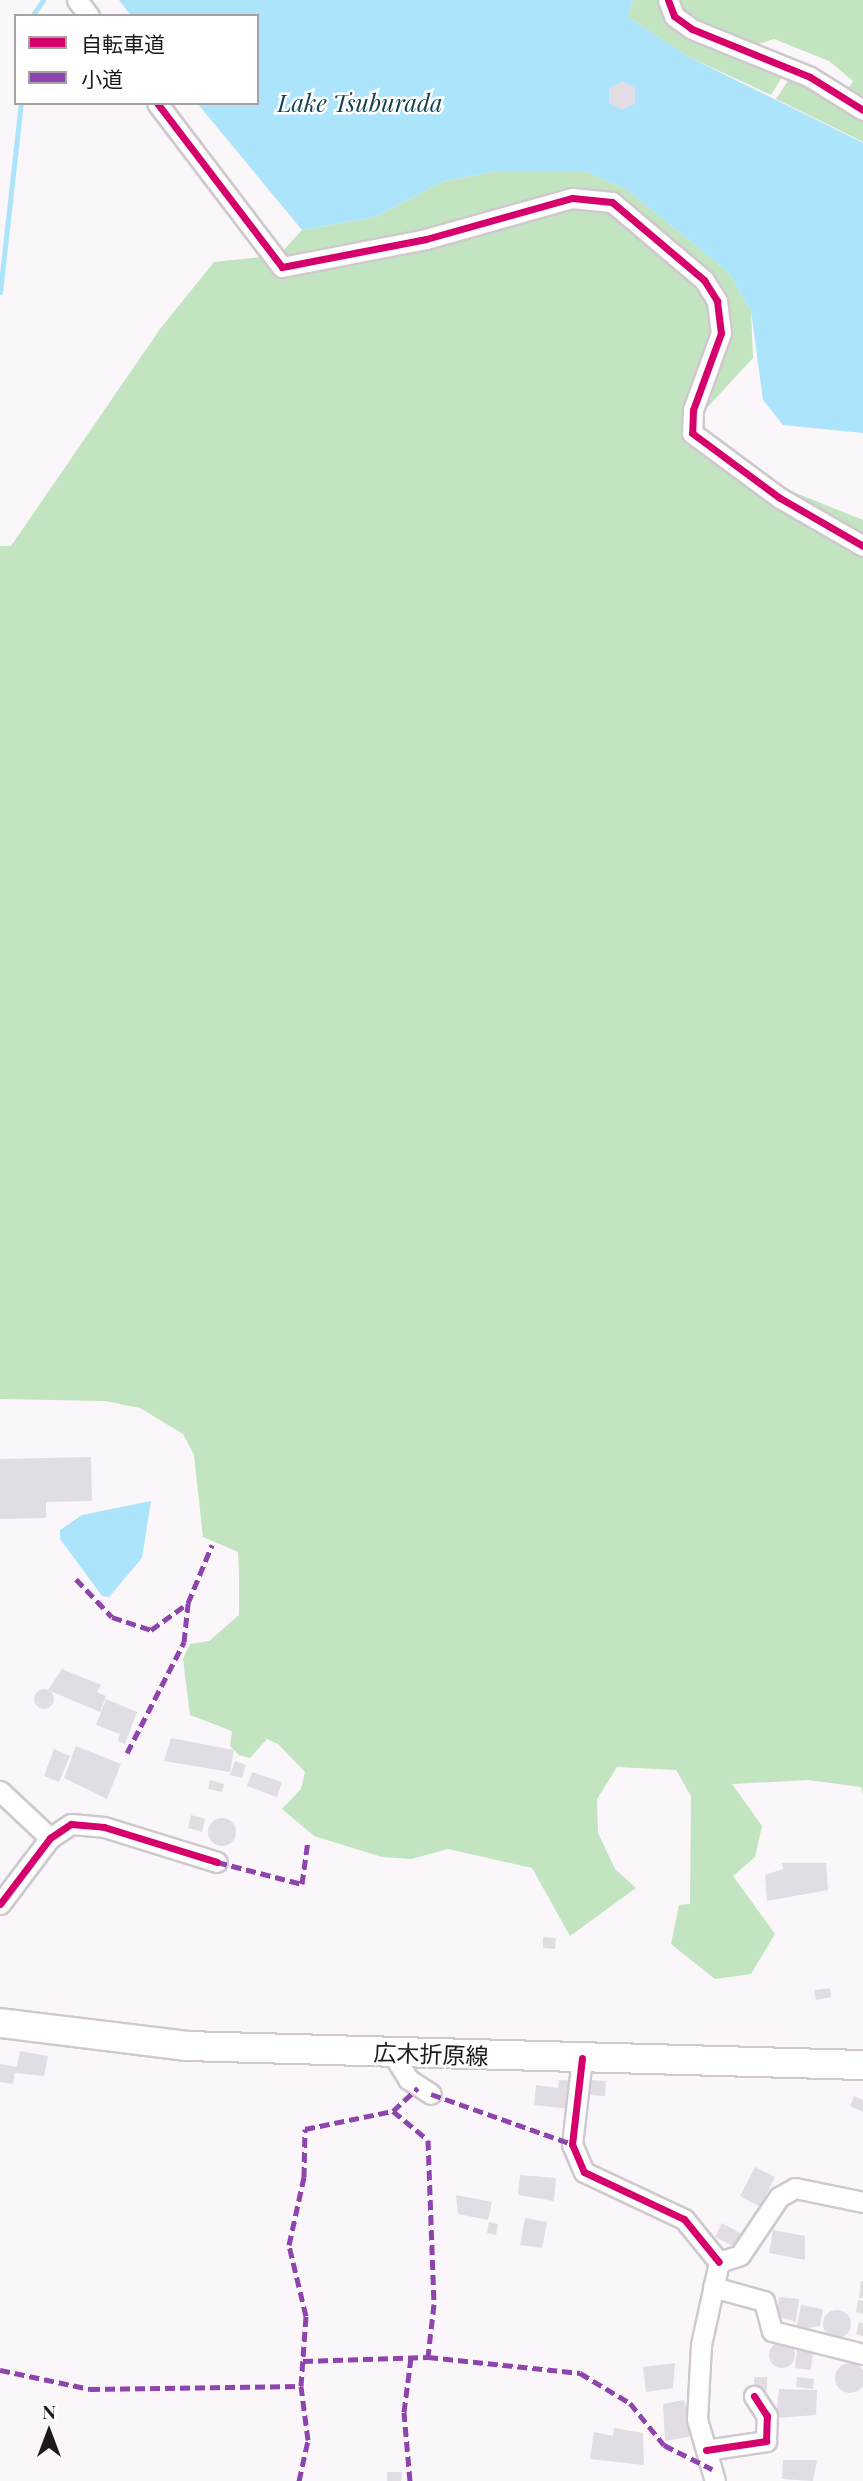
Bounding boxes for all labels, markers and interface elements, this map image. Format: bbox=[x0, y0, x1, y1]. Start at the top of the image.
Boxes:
legend bbox=[14, 14, 259, 105]
text: 自転車道 bbox=[81, 29, 165, 57]
text: 小道 bbox=[81, 64, 123, 92]
water label: Lake Tsuburada bbox=[277, 89, 443, 117]
street label: 広木折原線 bbox=[373, 2038, 489, 2070]
north arrow bbox=[14, 2397, 84, 2467]
text: N bbox=[42, 2398, 56, 2424]

